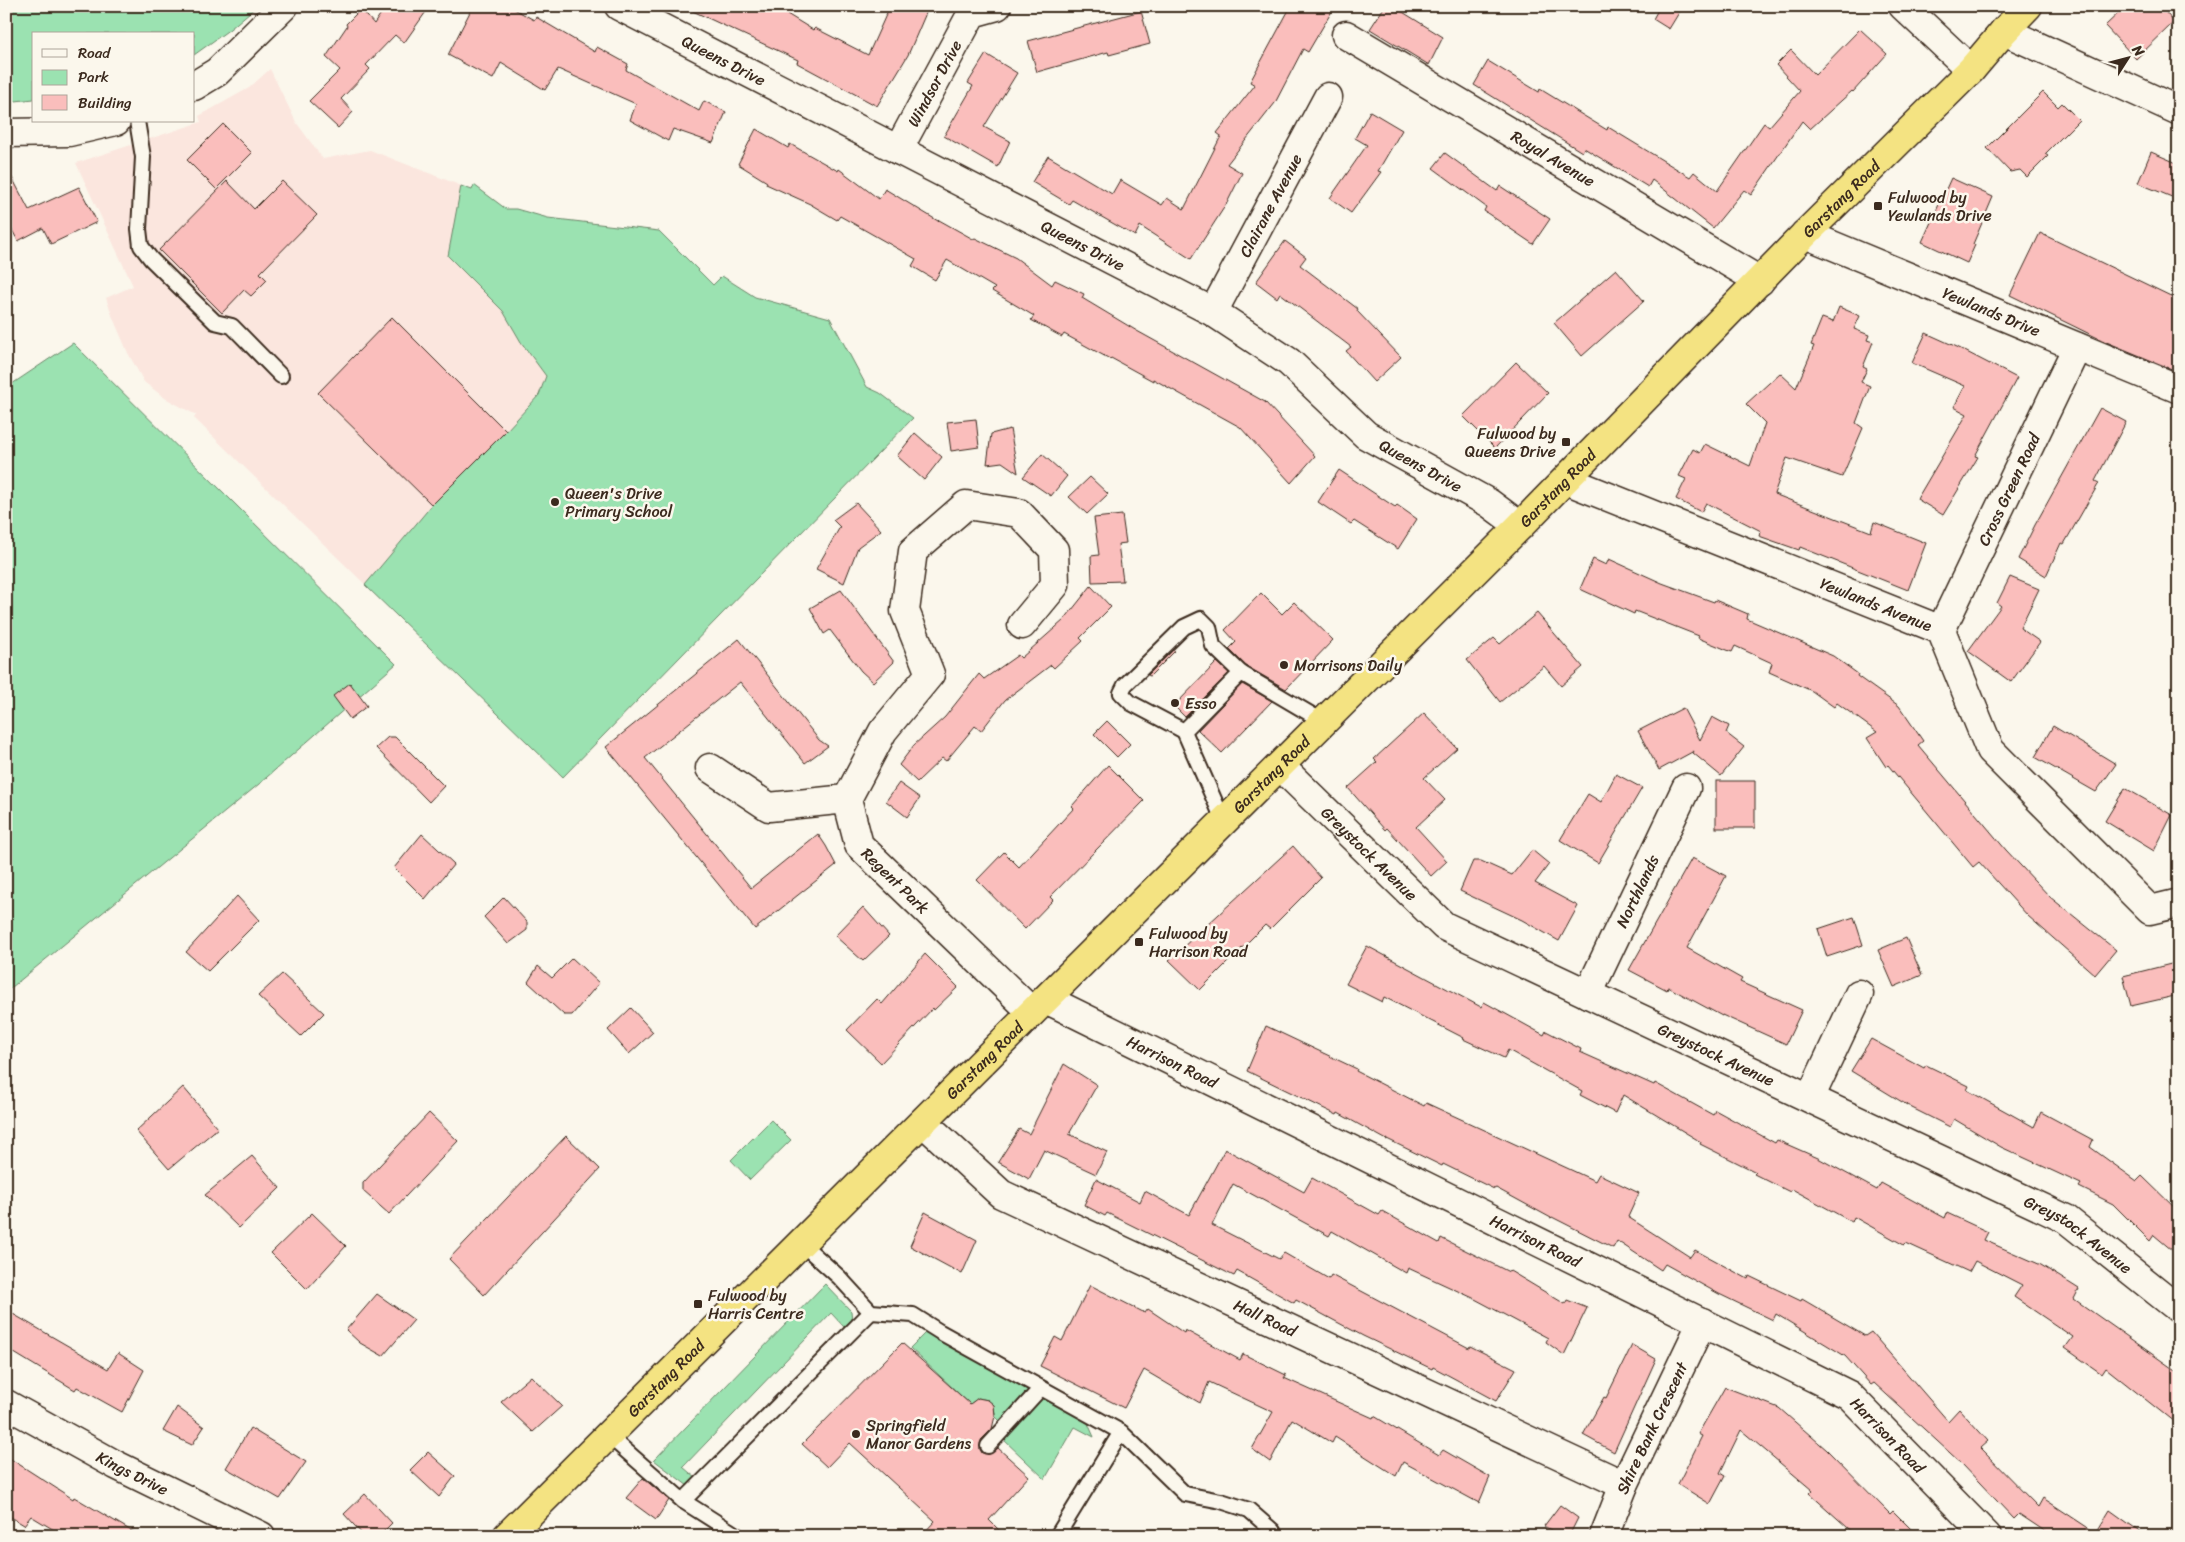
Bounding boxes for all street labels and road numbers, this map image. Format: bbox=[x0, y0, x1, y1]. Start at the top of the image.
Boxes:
street label: Queens Drive bbox=[676, 27, 771, 94]
street label: Windsor Drive bbox=[899, 34, 970, 132]
street label: Royal Avenue bbox=[1505, 122, 1601, 195]
street label: Clairane Avenue bbox=[1231, 148, 1310, 263]
street label: Garstang Road bbox=[1795, 152, 1889, 245]
street label: Queens Drive bbox=[1036, 212, 1130, 279]
street label: Yewlands Drive bbox=[1938, 279, 2045, 345]
street label: Cross Green Road bbox=[1969, 427, 2049, 551]
street label: Queens Drive bbox=[1374, 431, 1468, 501]
street label: Garstang Road bbox=[1512, 440, 1605, 534]
street label: Yewlands Avenue bbox=[1815, 569, 1937, 640]
street label: Garstang Road bbox=[1225, 727, 1319, 821]
street label: Greystock Avenue bbox=[1314, 799, 1425, 908]
street label: Regent Park bbox=[854, 840, 937, 921]
street label: Northlands bbox=[1608, 849, 1668, 933]
street label: Garstang Road bbox=[938, 1013, 1032, 1107]
street label: Greystock Avenue bbox=[1653, 1015, 1779, 1095]
street label: Harrison Road bbox=[1122, 1027, 1224, 1097]
street label: Greystock Avenue bbox=[2019, 1187, 2139, 1282]
street label: Harrison Road bbox=[1485, 1206, 1587, 1276]
street label: Hall Road bbox=[1229, 1291, 1303, 1346]
street label: Garstang Road bbox=[620, 1331, 713, 1424]
street label: Shire Bank Crescent bbox=[1608, 1357, 1696, 1499]
street label: Harrison Road bbox=[1843, 1390, 1933, 1482]
street label: Kings Drive bbox=[91, 1443, 173, 1504]

